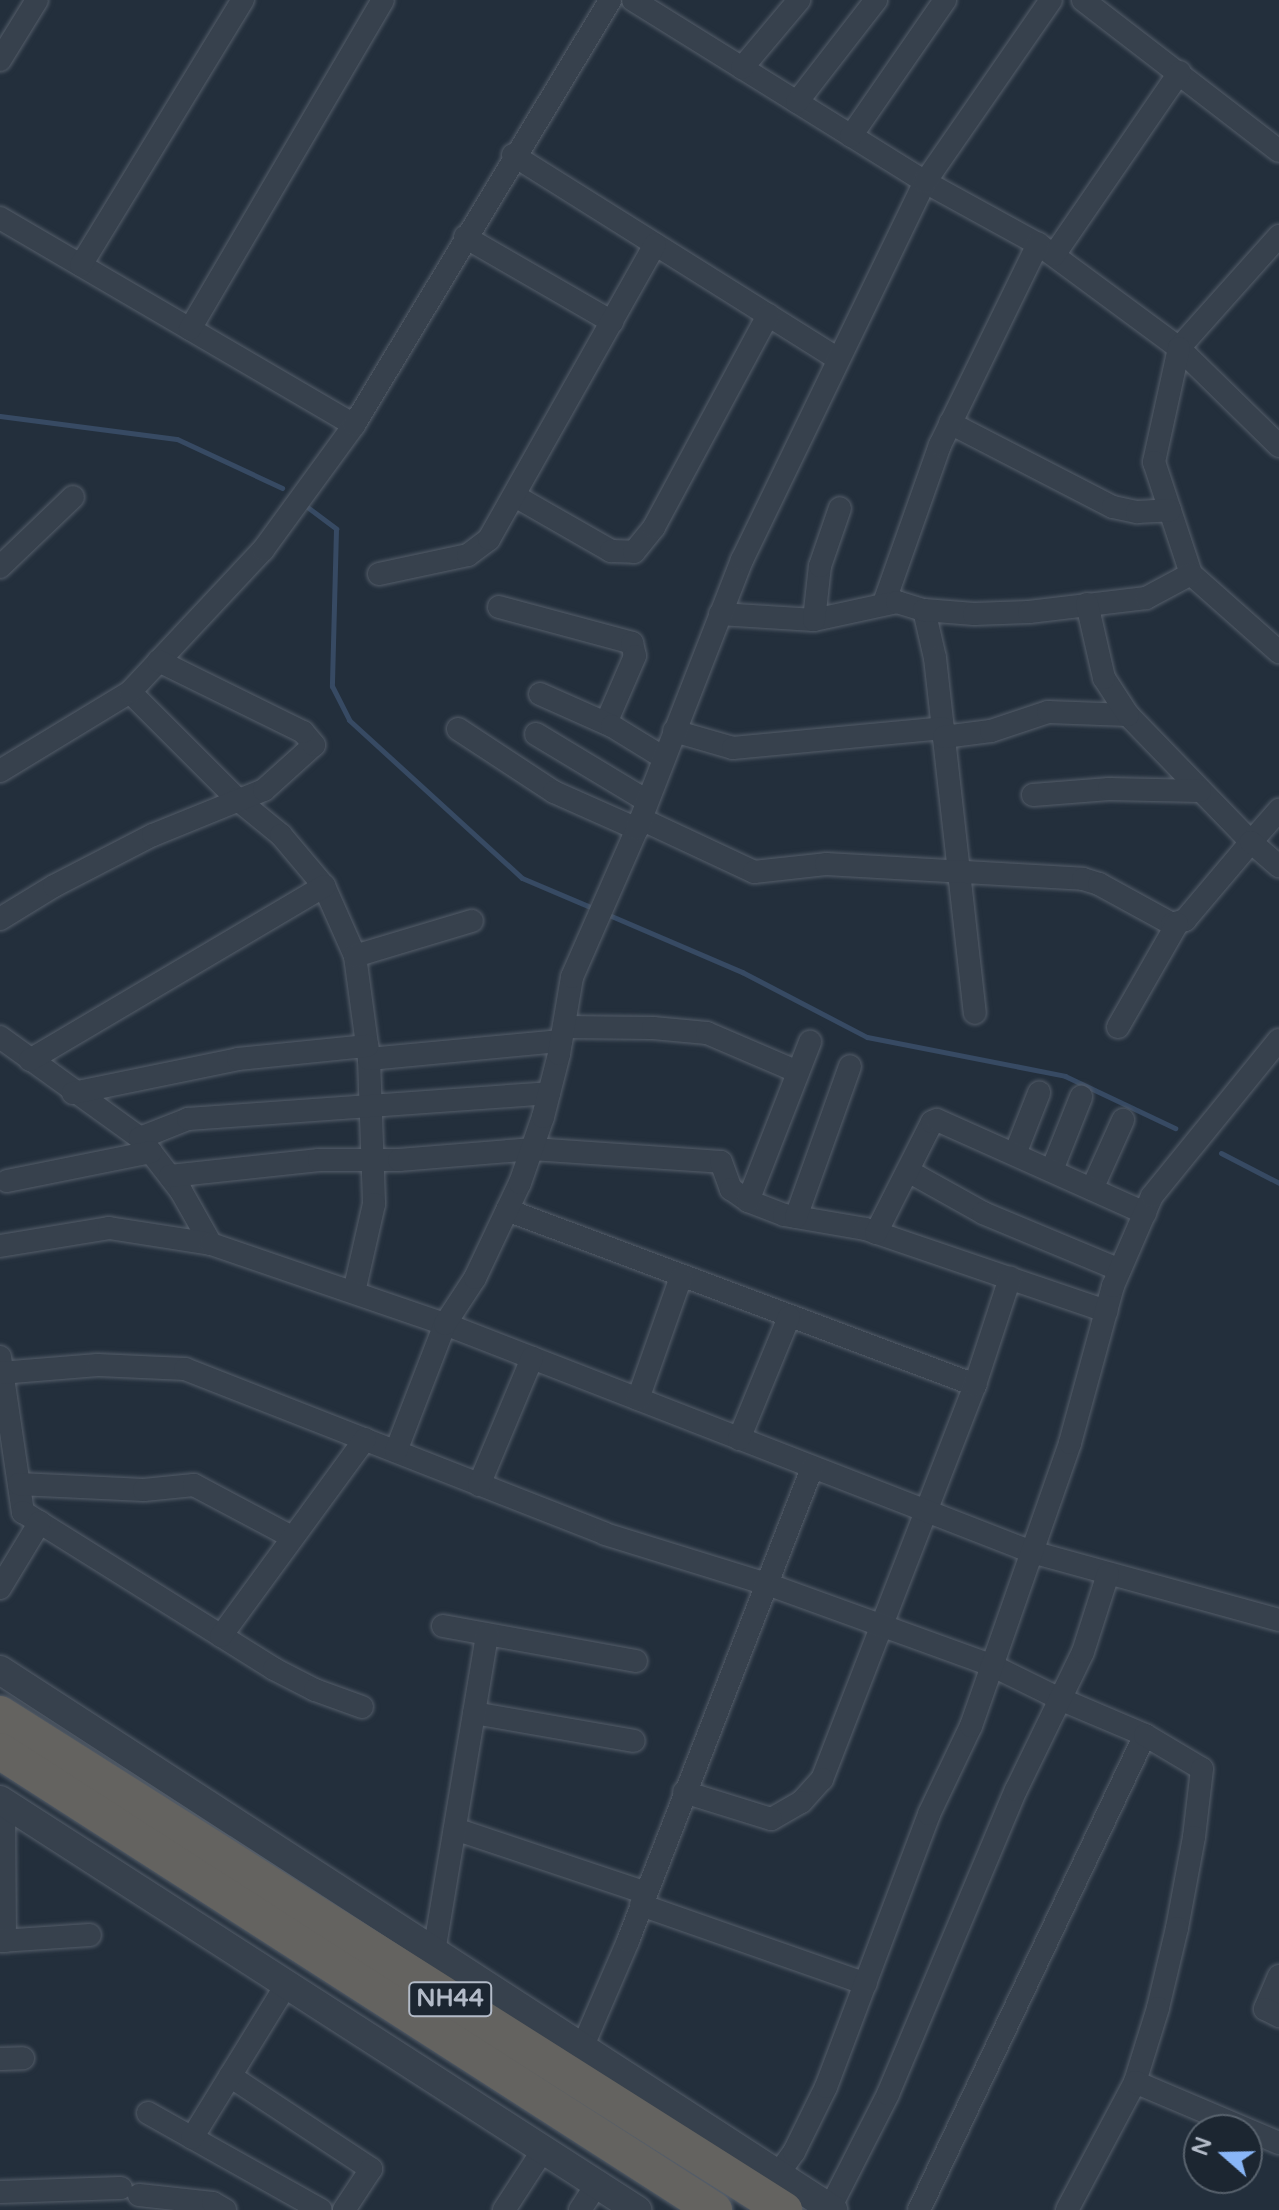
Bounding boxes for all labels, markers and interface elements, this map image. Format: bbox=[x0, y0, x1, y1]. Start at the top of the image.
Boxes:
road number: NH44 bbox=[408, 1979, 492, 2019]
north arrow bbox=[1183, 2114, 1263, 2194]
text: N bbox=[1187, 2134, 1218, 2159]

